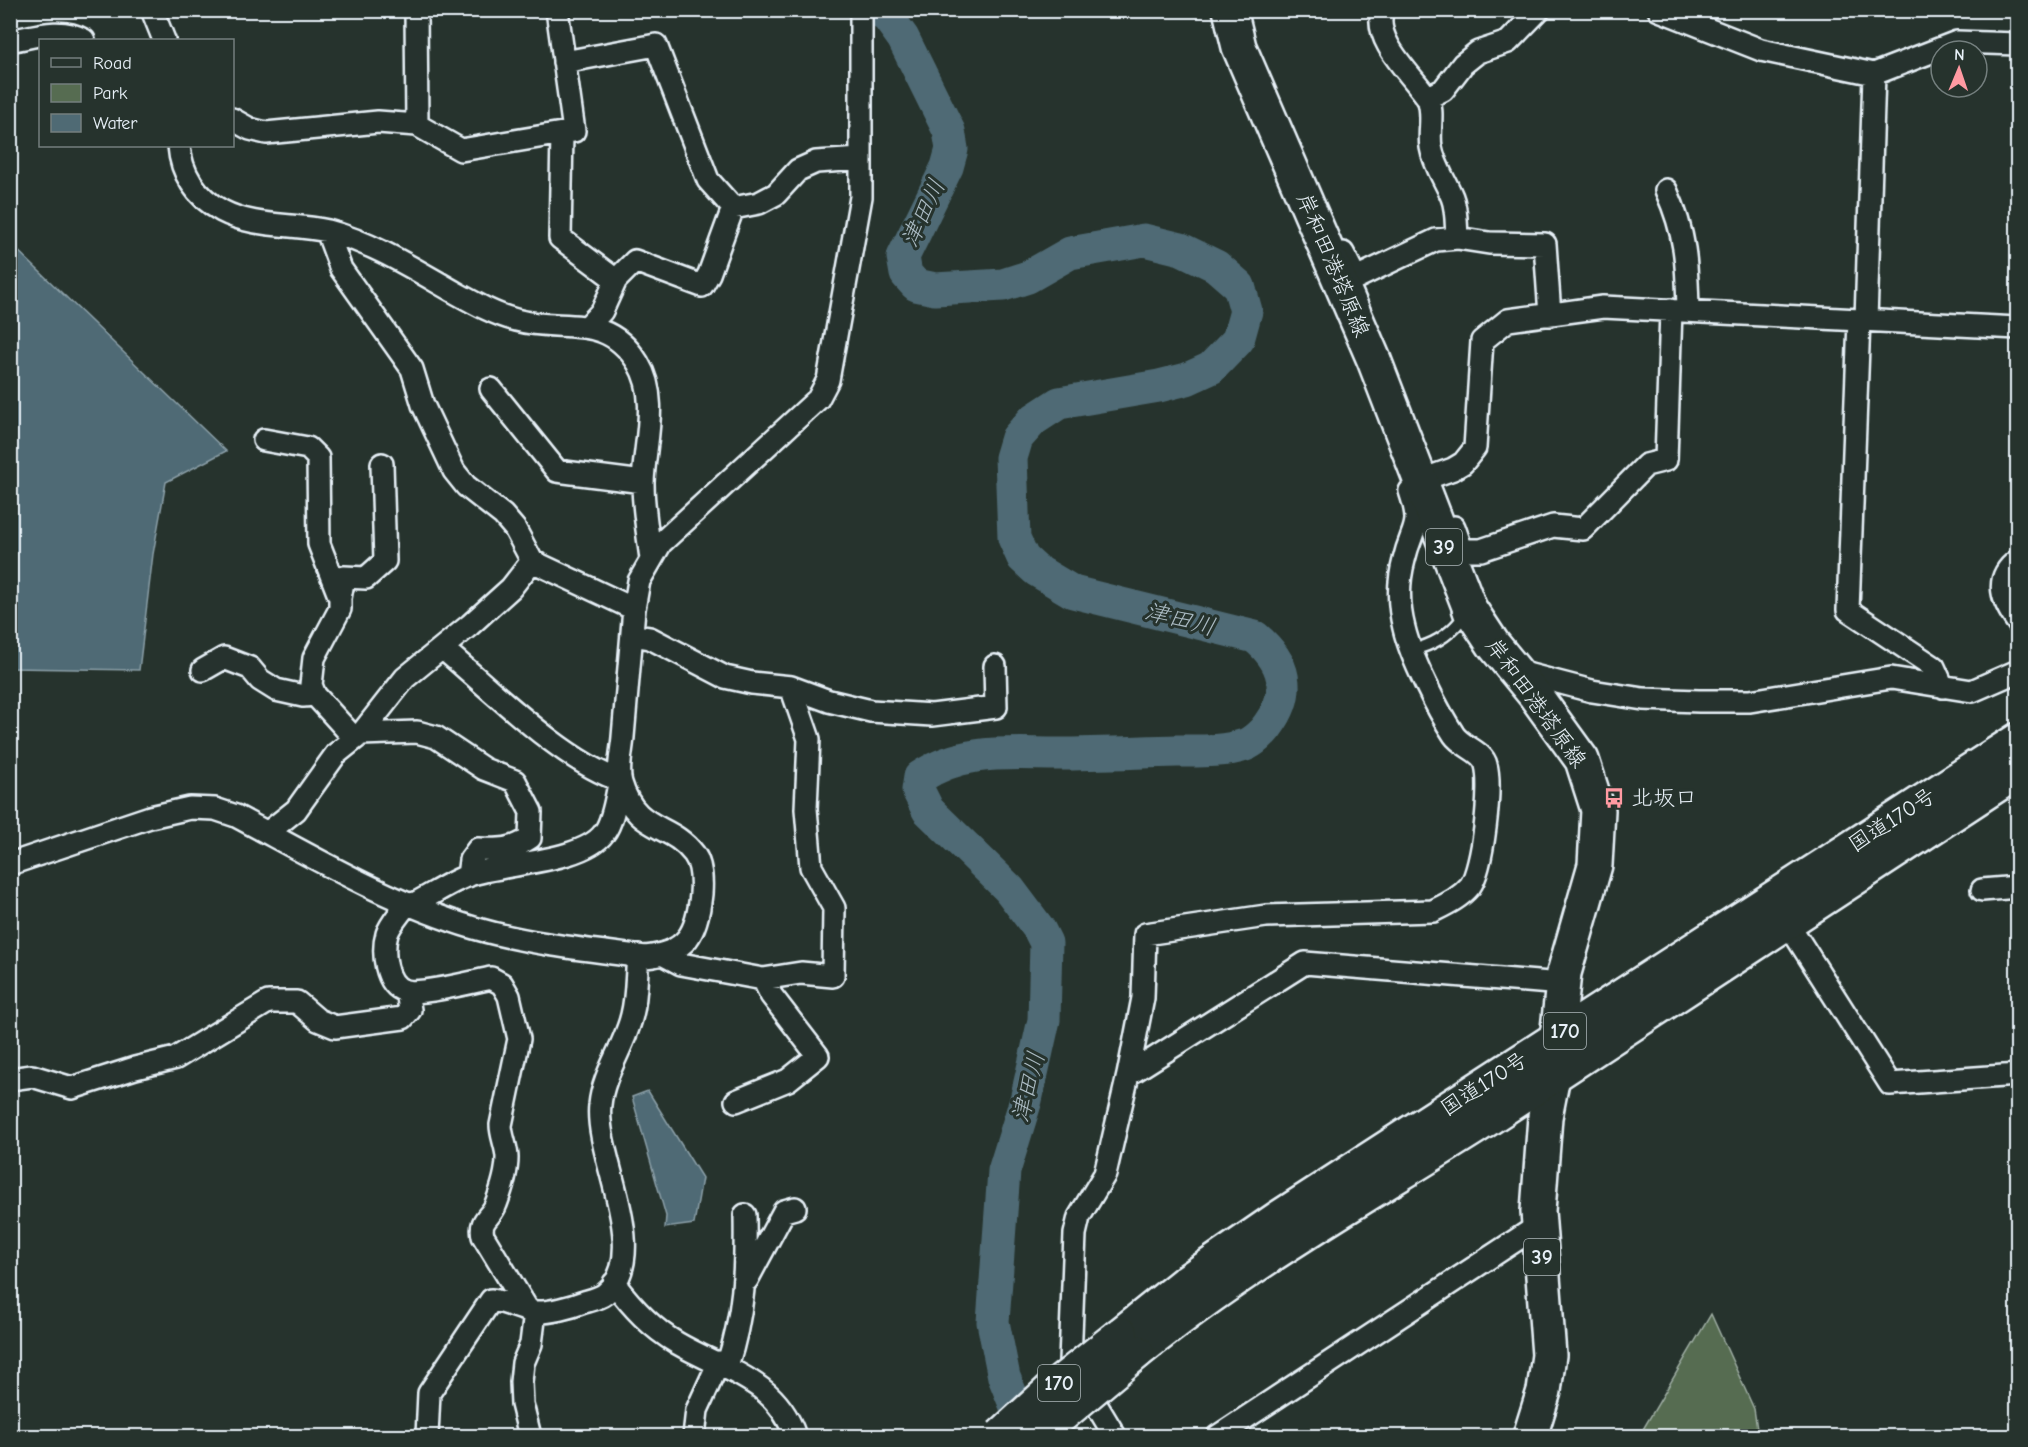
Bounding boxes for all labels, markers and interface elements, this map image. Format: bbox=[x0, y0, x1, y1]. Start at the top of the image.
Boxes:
legend bbox=[39, 39, 234, 147]
north arrow bbox=[1929, 39, 1989, 99]
text: N bbox=[1954, 46, 1965, 64]
text: Road bbox=[93, 53, 132, 74]
text: Park bbox=[93, 83, 128, 104]
text: Water bbox=[93, 113, 138, 134]
water label: 津田川 bbox=[895, 174, 951, 252]
street label: 岸和田港塔原線 bbox=[1291, 189, 1375, 341]
road number: 39 bbox=[1426, 529, 1462, 565]
water label: 津田川 bbox=[1142, 597, 1218, 641]
street label: 岸和田港塔原線 bbox=[1480, 633, 1592, 773]
street label: 国道170号 bbox=[1844, 782, 1940, 858]
place label: 北坂口 bbox=[1631, 785, 1697, 811]
bus stop icon: 北坂口 bbox=[1602, 786, 1626, 810]
road number: 170 bbox=[1544, 1013, 1586, 1049]
street label: 国道170号 bbox=[1436, 1046, 1532, 1122]
water label: 津田川 bbox=[1006, 1049, 1050, 1125]
road number: 39 bbox=[1524, 1239, 1560, 1275]
road number: 170 bbox=[1038, 1365, 1080, 1401]

